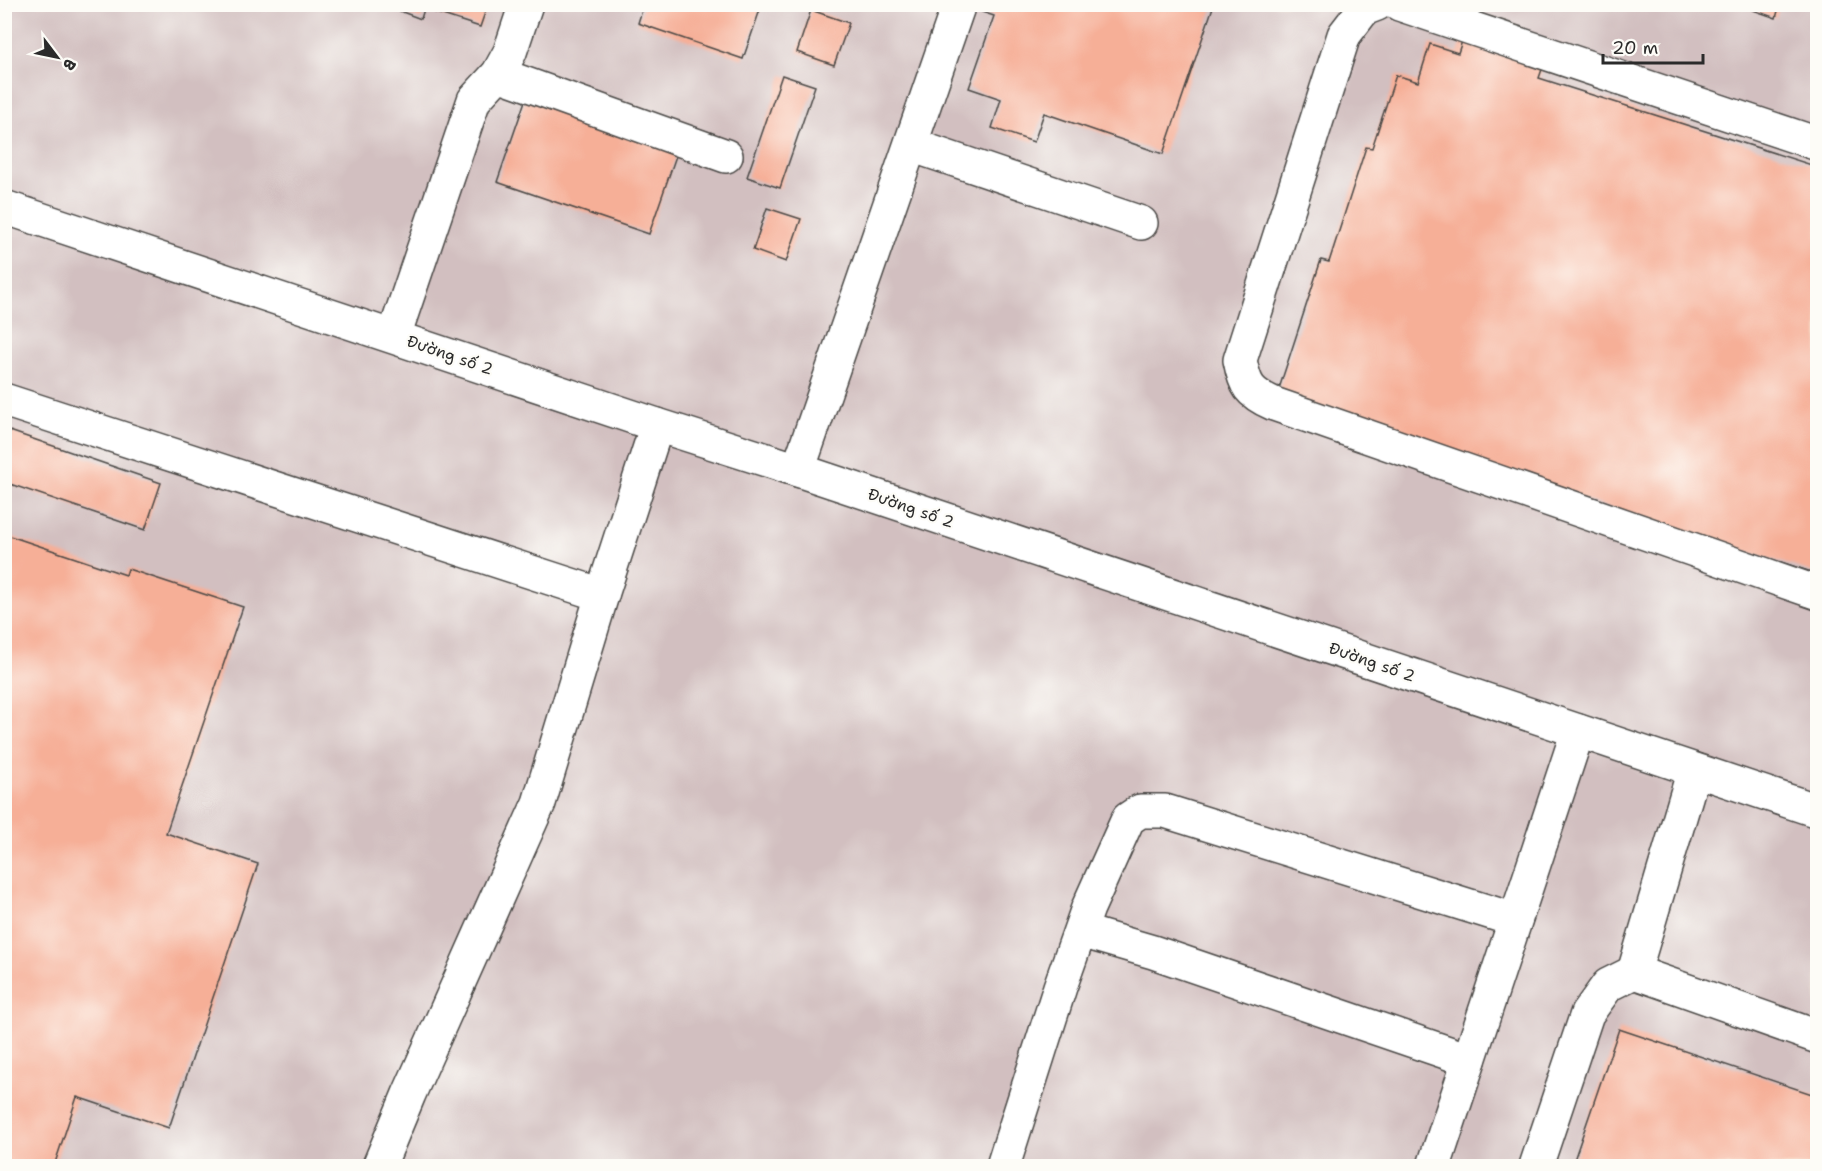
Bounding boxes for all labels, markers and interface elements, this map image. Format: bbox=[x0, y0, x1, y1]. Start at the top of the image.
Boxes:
north arrow bbox=[27, 27, 87, 87]
scale bar bbox=[1603, 27, 1704, 65]
text: 20 m bbox=[1612, 36, 1658, 60]
text: B bbox=[58, 55, 81, 75]
street label: Đường số 2 bbox=[404, 330, 496, 380]
street label: Đường số 2 bbox=[865, 483, 957, 533]
street label: Đường số 2 bbox=[1326, 637, 1418, 687]

